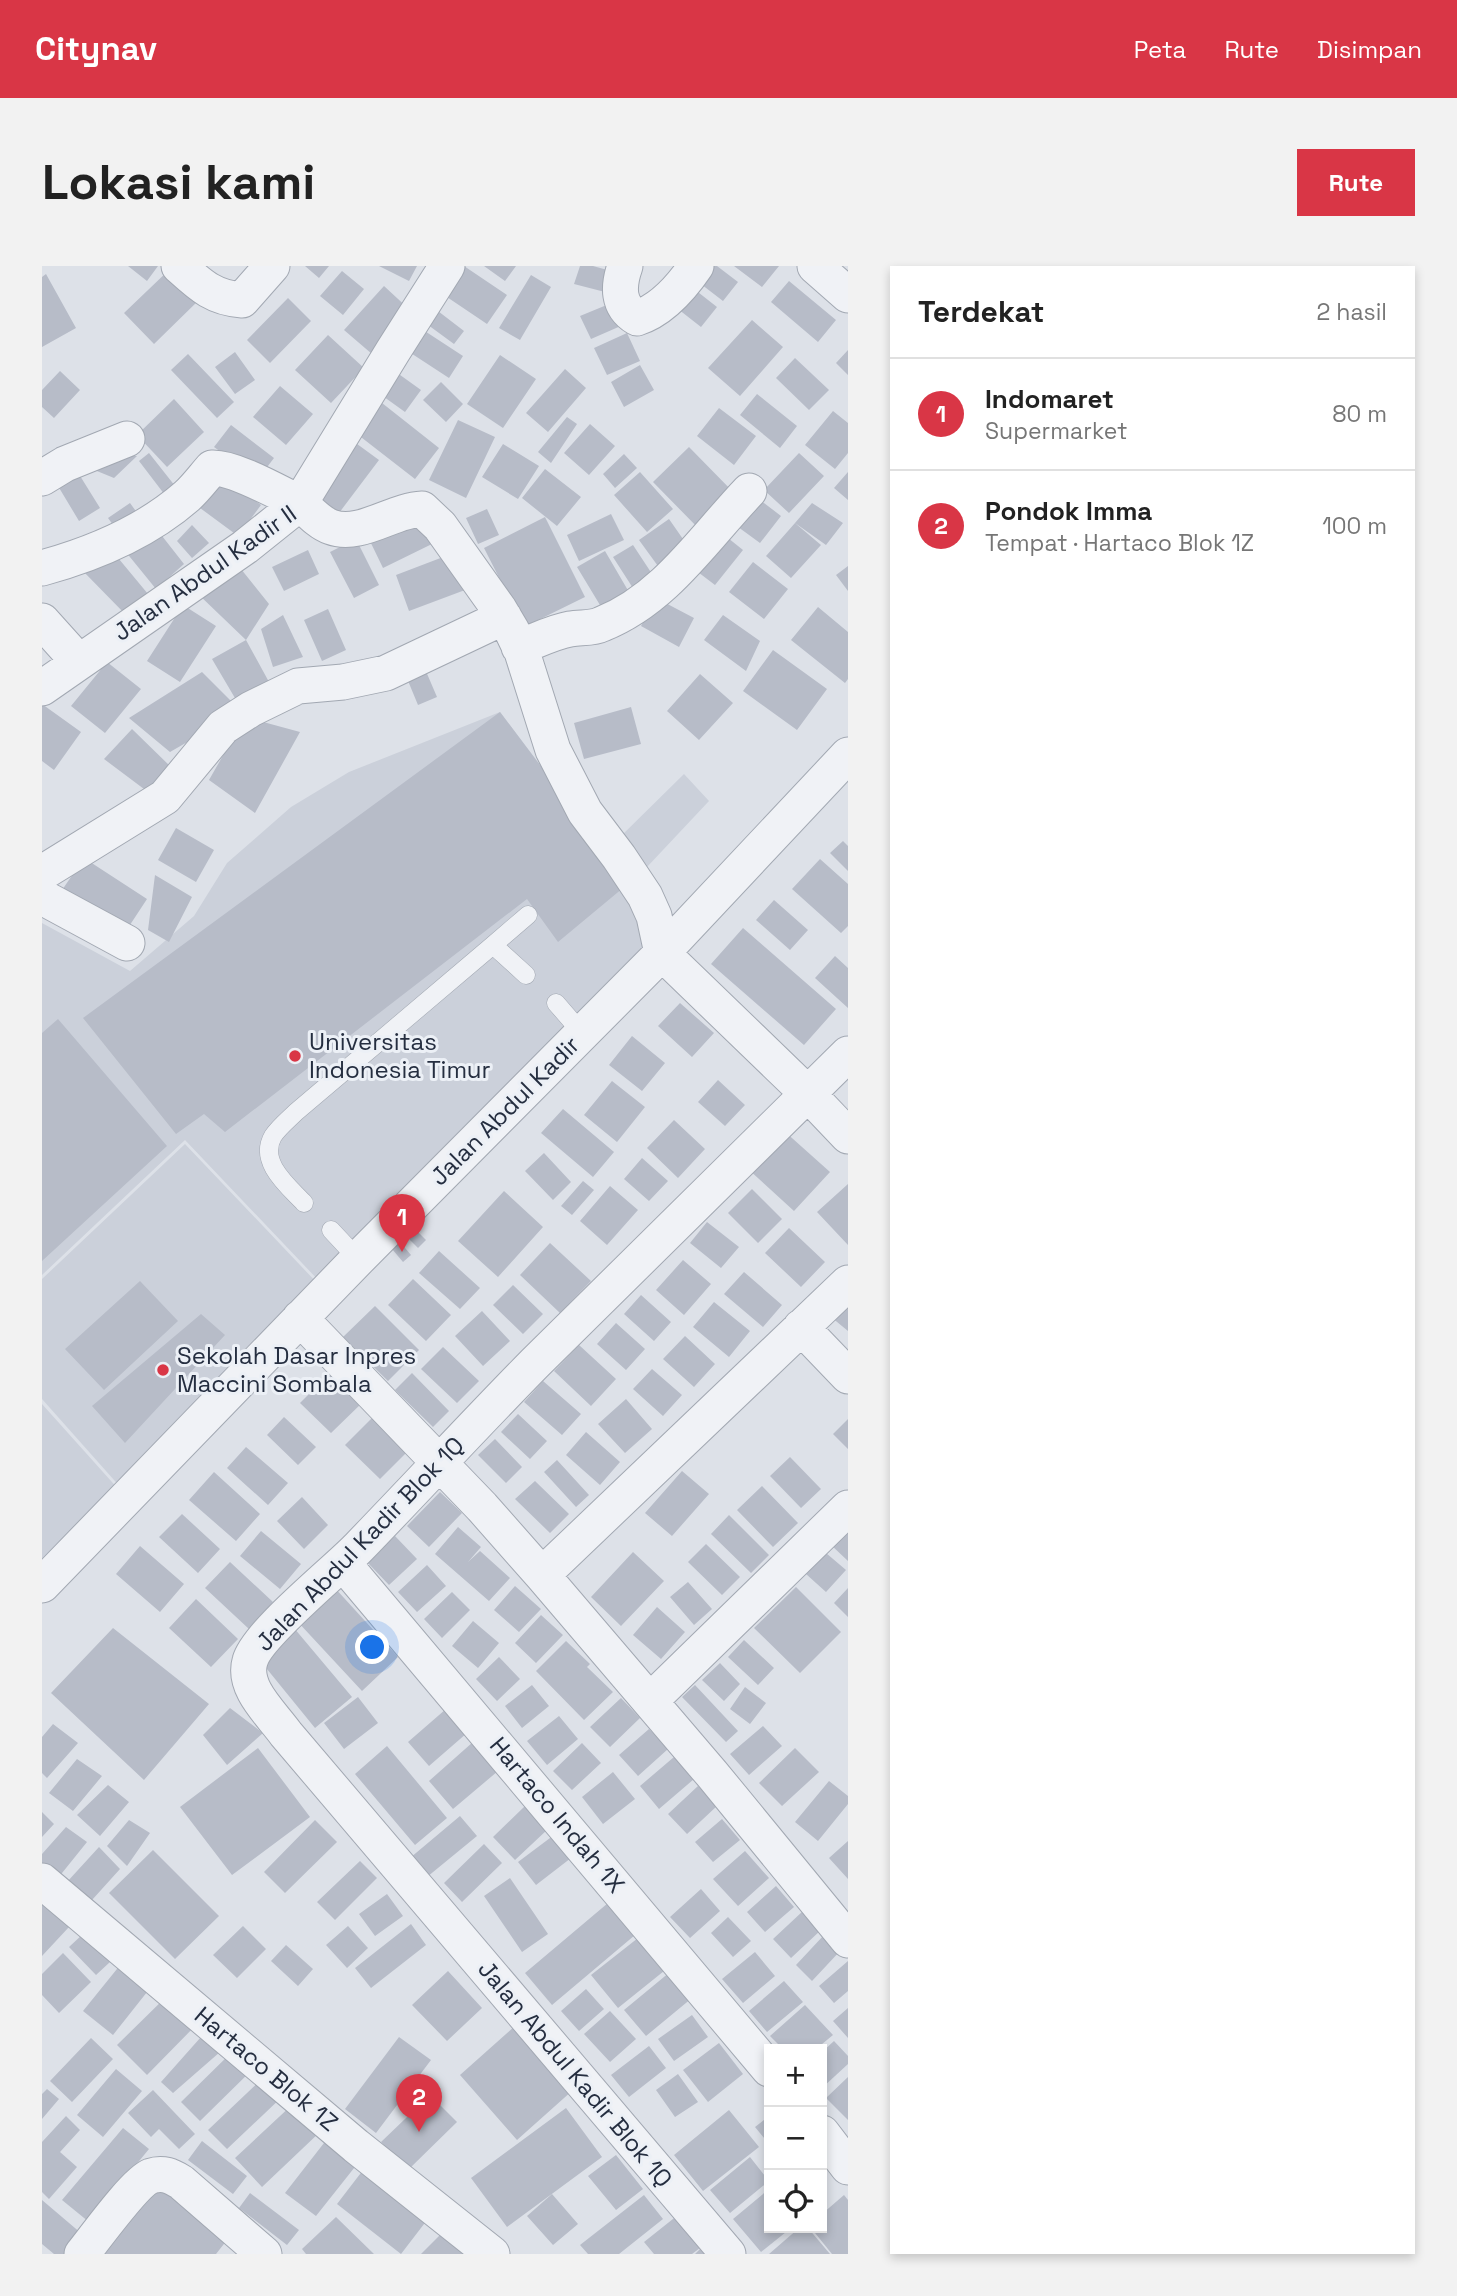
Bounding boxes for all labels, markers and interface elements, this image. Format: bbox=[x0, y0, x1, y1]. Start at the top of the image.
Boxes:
text: Citynav bbox=[35, 28, 157, 70]
text: Peta bbox=[1134, 34, 1186, 65]
text: Rute bbox=[1224, 34, 1279, 65]
text: Disimpan bbox=[1317, 34, 1422, 65]
button: Rute bbox=[1297, 149, 1415, 216]
text: Lokasi kami bbox=[42, 151, 315, 213]
text: Terdekat bbox=[918, 292, 1044, 331]
text: 2 hasil bbox=[1317, 297, 1387, 327]
text: Indomaret bbox=[985, 382, 1114, 416]
text: 1 bbox=[936, 399, 946, 429]
text: 80 m bbox=[1332, 399, 1387, 429]
text: Supermarket bbox=[985, 416, 1127, 446]
text: Pondok Imma bbox=[985, 494, 1152, 528]
street label: Jalan Abdul Kadir II bbox=[107, 498, 302, 647]
text: 2 bbox=[934, 511, 948, 541]
text: 100 m bbox=[1322, 511, 1387, 541]
text: Tempat · Hartaco Blok 1Z bbox=[985, 528, 1254, 558]
place label: Universitas Indonesia Timur bbox=[309, 1026, 491, 1085]
street label: Jalan Abdul Kadir bbox=[423, 1029, 586, 1192]
marker: Universitas Indonesia Timur bbox=[287, 1048, 303, 1064]
pin: 1 bbox=[379, 1194, 425, 1252]
place label: Sekolah Dasar Inpres Maccini Sombala bbox=[177, 1340, 416, 1399]
marker: Sekolah Dasar Inpres Maccini Sombala bbox=[155, 1362, 171, 1378]
street label: Jalan Abdul Kadir Blok 1Q bbox=[249, 1430, 470, 1658]
your location bbox=[355, 1630, 389, 1664]
street label: Hartaco Indah 1X bbox=[483, 1730, 632, 1899]
street label: Jalan Abdul Kadir Blok 1Q bbox=[471, 1954, 679, 2194]
street label: Hartaco Blok 1Z bbox=[188, 2000, 344, 2138]
map controls bbox=[764, 2044, 827, 2233]
button: + bbox=[764, 2044, 827, 2107]
pin: 2 bbox=[396, 2074, 442, 2132]
button: − bbox=[764, 2107, 827, 2170]
button: locate bbox=[764, 2170, 827, 2233]

